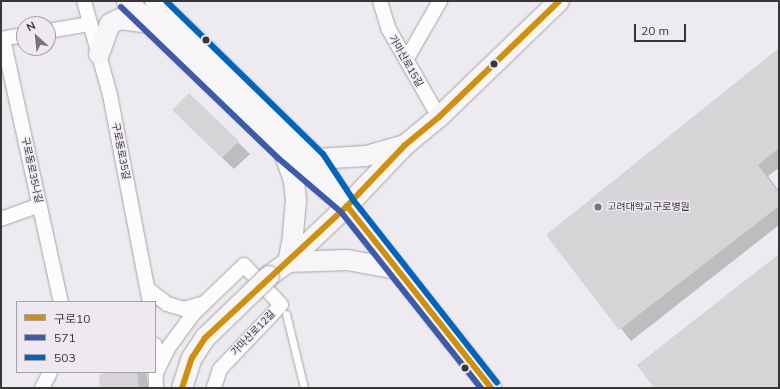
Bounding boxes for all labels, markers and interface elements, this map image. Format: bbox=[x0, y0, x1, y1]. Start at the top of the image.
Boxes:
north arrow bbox=[16, 16, 56, 56]
scale bar bbox=[636, 16, 688, 42]
text: N bbox=[24, 18, 38, 34]
text: 20 m bbox=[641, 23, 669, 38]
street label: 가마산로15길 bbox=[386, 33, 426, 89]
unlabelled marker bbox=[201, 35, 211, 45]
unlabelled marker bbox=[489, 59, 499, 69]
street label: 구로동로35길 bbox=[110, 121, 132, 181]
street label: 구로동로35나길 bbox=[19, 136, 45, 204]
marker: 고려대학교구로병원 bbox=[592, 201, 604, 213]
place label: 고려대학교구로병원 bbox=[607, 201, 690, 213]
legend bbox=[16, 301, 156, 373]
street label: 가마산로12길 bbox=[229, 308, 277, 358]
text: 구로10 bbox=[54, 311, 90, 326]
text: 571 bbox=[54, 330, 76, 345]
text: 503 bbox=[54, 350, 76, 365]
unlabelled marker bbox=[460, 363, 470, 373]

